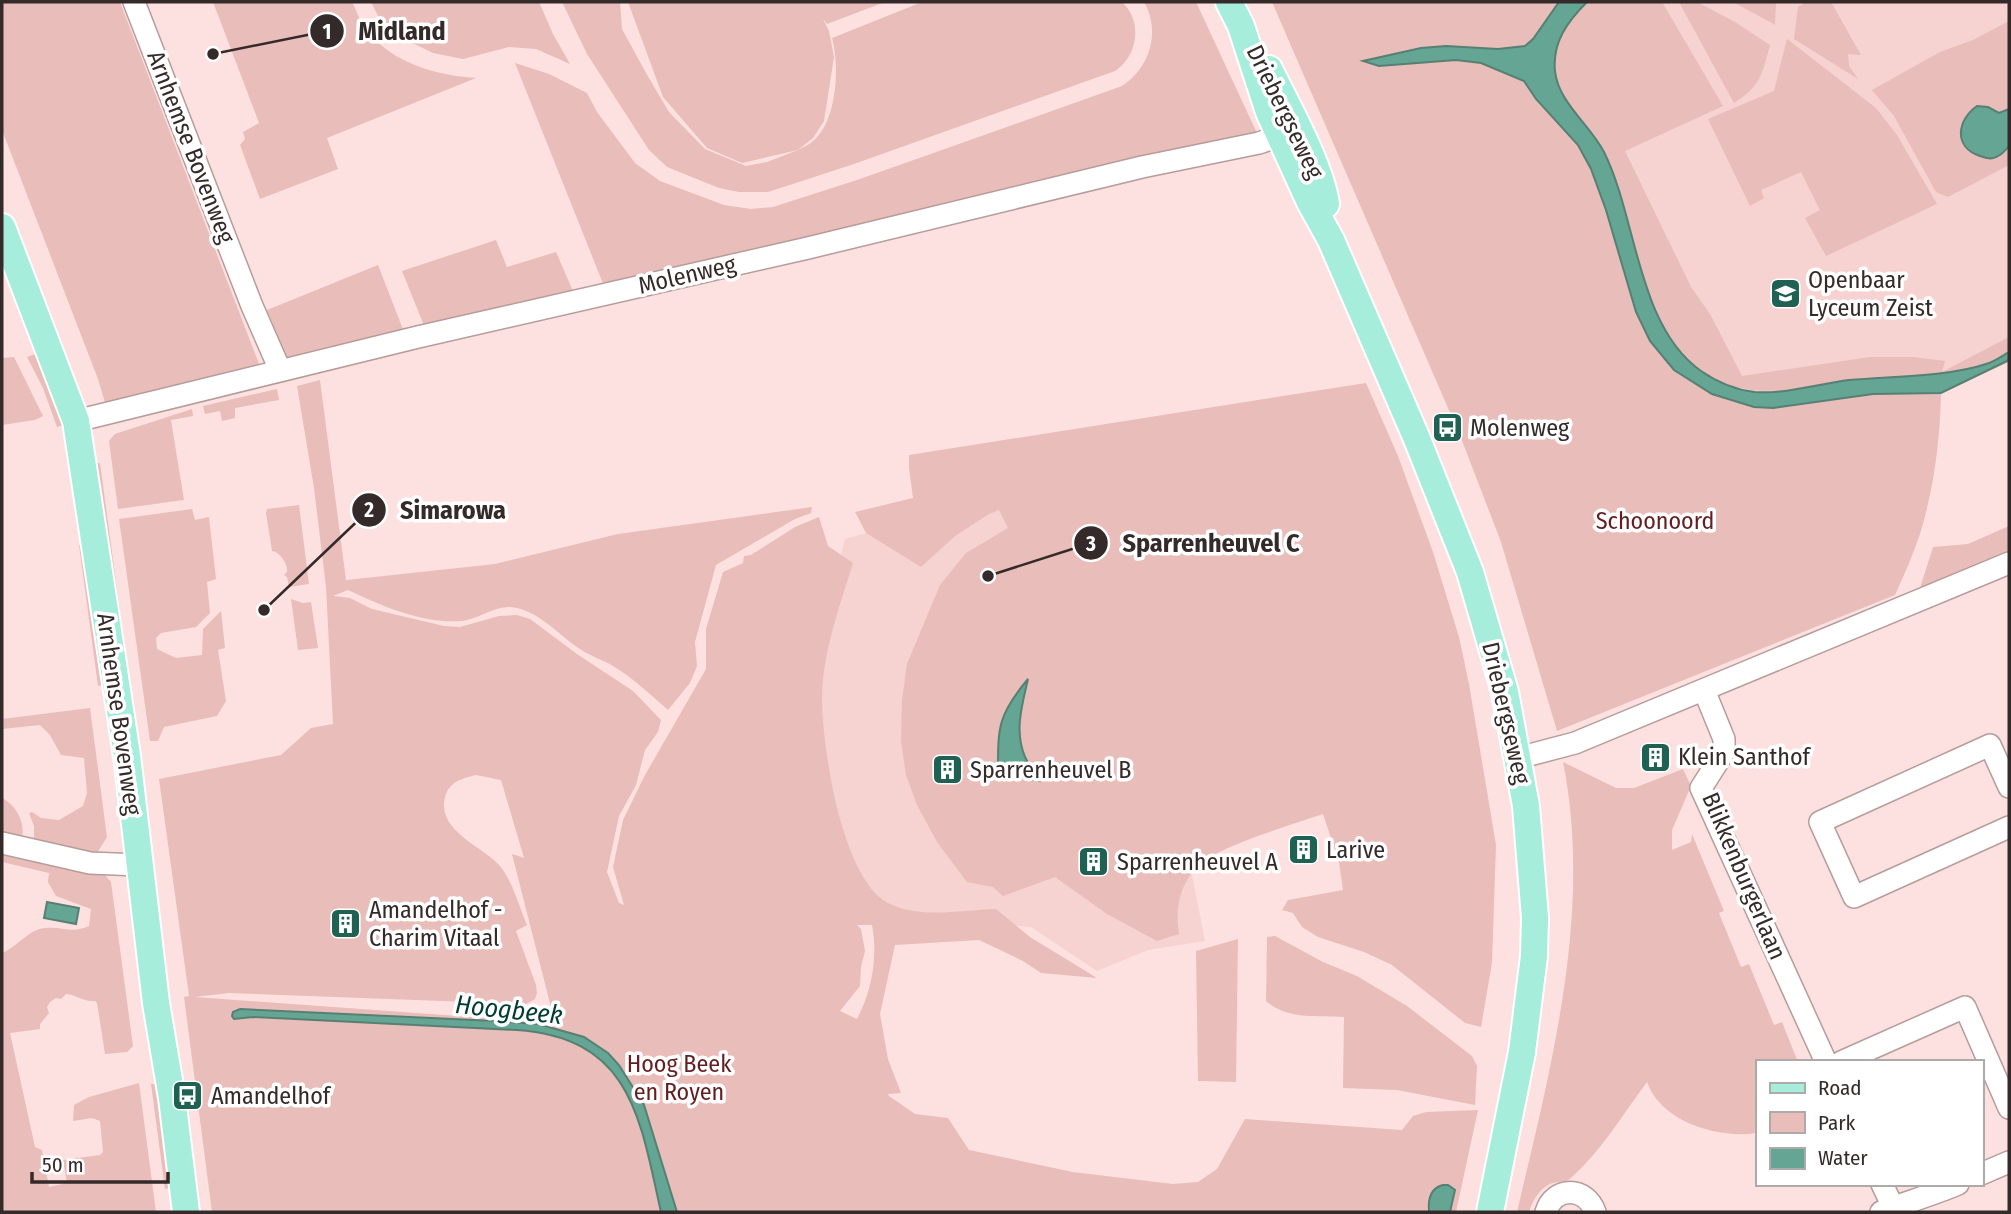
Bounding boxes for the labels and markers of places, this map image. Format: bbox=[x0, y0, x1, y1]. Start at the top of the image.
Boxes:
callout: Midland bbox=[310, 8, 460, 55]
place label: Openbaar Lyceum Zeist bbox=[1808, 266, 1933, 322]
school or university icon: Openbaar Lyceum Zeist bbox=[1768, 277, 1802, 311]
bus stop icon: Molenweg bbox=[1430, 411, 1464, 445]
place label: Molenweg bbox=[1470, 414, 1570, 442]
callout: Simarowa bbox=[351, 486, 520, 533]
callout: Sparrenheuvel C bbox=[1073, 520, 1314, 567]
building icon: Klein Santhof bbox=[1638, 740, 1672, 774]
place label: Klein Santhof bbox=[1678, 743, 1812, 771]
building icon: Sparrenheuvel B bbox=[930, 753, 964, 787]
place label: Sparrenheuvel B bbox=[970, 756, 1131, 784]
building icon: Larive bbox=[1286, 833, 1320, 867]
place label: Larive bbox=[1326, 836, 1385, 864]
building icon: Sparrenheuvel A bbox=[1077, 845, 1111, 879]
place label: Sparrenheuvel A bbox=[1117, 848, 1278, 876]
place label: Amandelhof - Charim Vitaal bbox=[369, 896, 503, 952]
building icon: Amandelhof - Charim Vitaal bbox=[329, 907, 363, 941]
bus stop icon: Amandelhof bbox=[171, 1079, 205, 1113]
place label: Amandelhof bbox=[211, 1082, 332, 1110]

